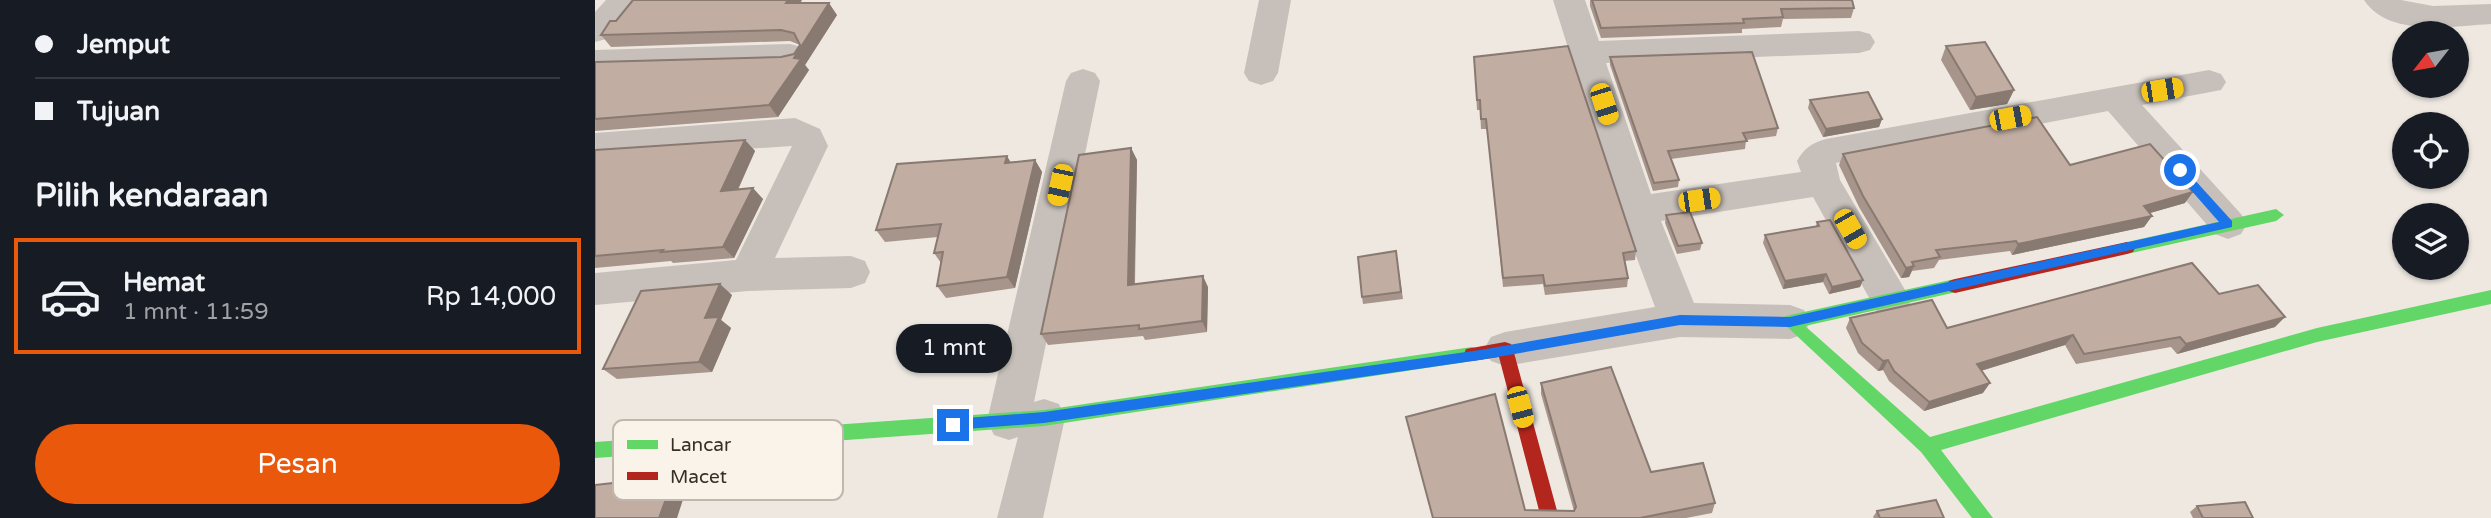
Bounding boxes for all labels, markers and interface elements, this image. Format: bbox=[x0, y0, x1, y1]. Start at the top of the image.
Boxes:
north arrow bbox=[2392, 21, 2469, 98]
map controls bbox=[2392, 21, 2469, 280]
text: Jemput bbox=[77, 29, 170, 60]
car bbox=[2140, 76, 2185, 104]
car bbox=[1588, 81, 1621, 127]
text: Tujuan bbox=[77, 96, 160, 127]
car bbox=[1988, 104, 2033, 132]
button: locate bbox=[2392, 112, 2469, 189]
route start bbox=[2164, 154, 2196, 186]
car bbox=[1046, 162, 1075, 208]
text: Pilih kendaraan bbox=[35, 177, 269, 215]
car bbox=[1677, 187, 1722, 213]
button: layers bbox=[2392, 203, 2469, 280]
car bbox=[1831, 206, 1870, 252]
icon: car bbox=[39, 265, 102, 328]
text: Hemat bbox=[123, 267, 205, 298]
text: Rp 14,000 bbox=[426, 281, 556, 312]
text: 1 mnt · 11:59 bbox=[123, 298, 269, 326]
callout: 1 mnt bbox=[895, 324, 1011, 372]
text: 1 mnt bbox=[922, 334, 986, 362]
car bbox=[1505, 384, 1536, 430]
route end bbox=[937, 409, 969, 441]
legend bbox=[613, 420, 843, 500]
button: Pesan bbox=[35, 424, 560, 504]
text: Lancar bbox=[670, 434, 732, 456]
text: Macet bbox=[670, 466, 727, 488]

